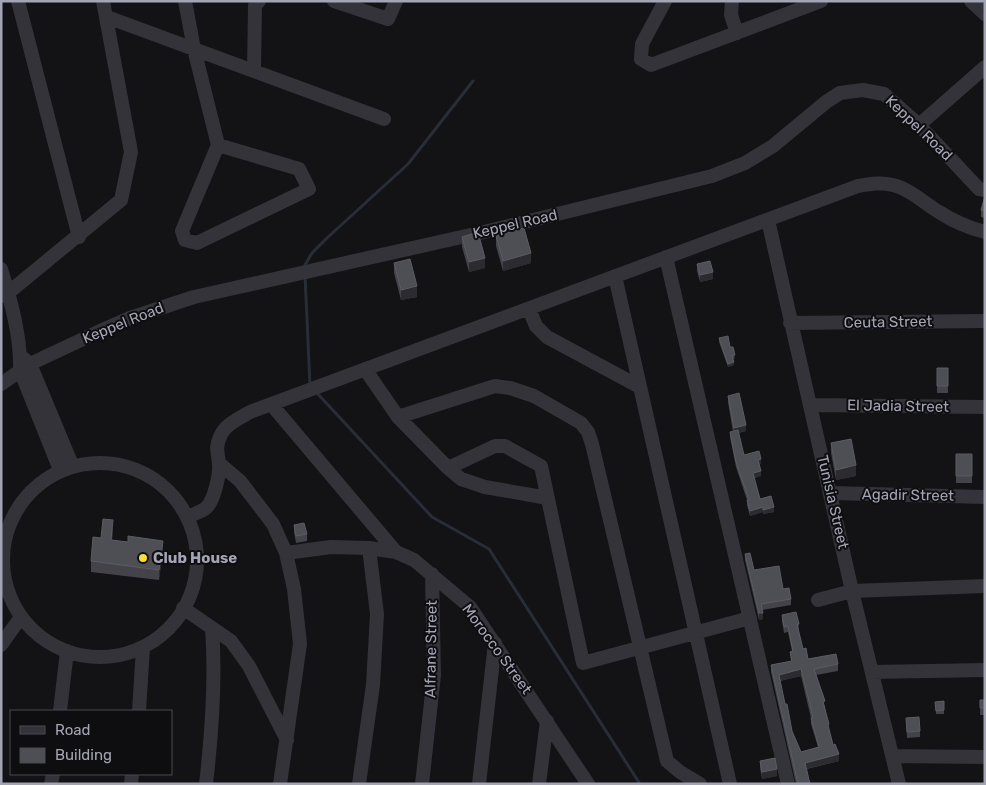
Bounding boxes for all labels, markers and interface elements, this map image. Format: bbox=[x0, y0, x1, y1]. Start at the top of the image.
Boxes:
street label: Keppel Road bbox=[882, 92, 956, 164]
street label: Keppel Road bbox=[471, 206, 559, 242]
street label: Keppel Road bbox=[80, 299, 166, 347]
street label: Ceuta Street bbox=[844, 312, 933, 332]
street label: El Jadia Street bbox=[847, 396, 949, 416]
street label: Tunisia Street bbox=[813, 453, 853, 551]
street label: Agadir Street bbox=[862, 485, 954, 505]
place label: Club House bbox=[153, 549, 237, 567]
marker: Club House bbox=[137, 552, 149, 564]
street label: Alfrane Street bbox=[421, 600, 441, 698]
street label: Morocco Street bbox=[458, 600, 536, 698]
legend bbox=[10, 710, 172, 775]
text: Road bbox=[55, 721, 91, 739]
text: Building bbox=[55, 746, 112, 764]

